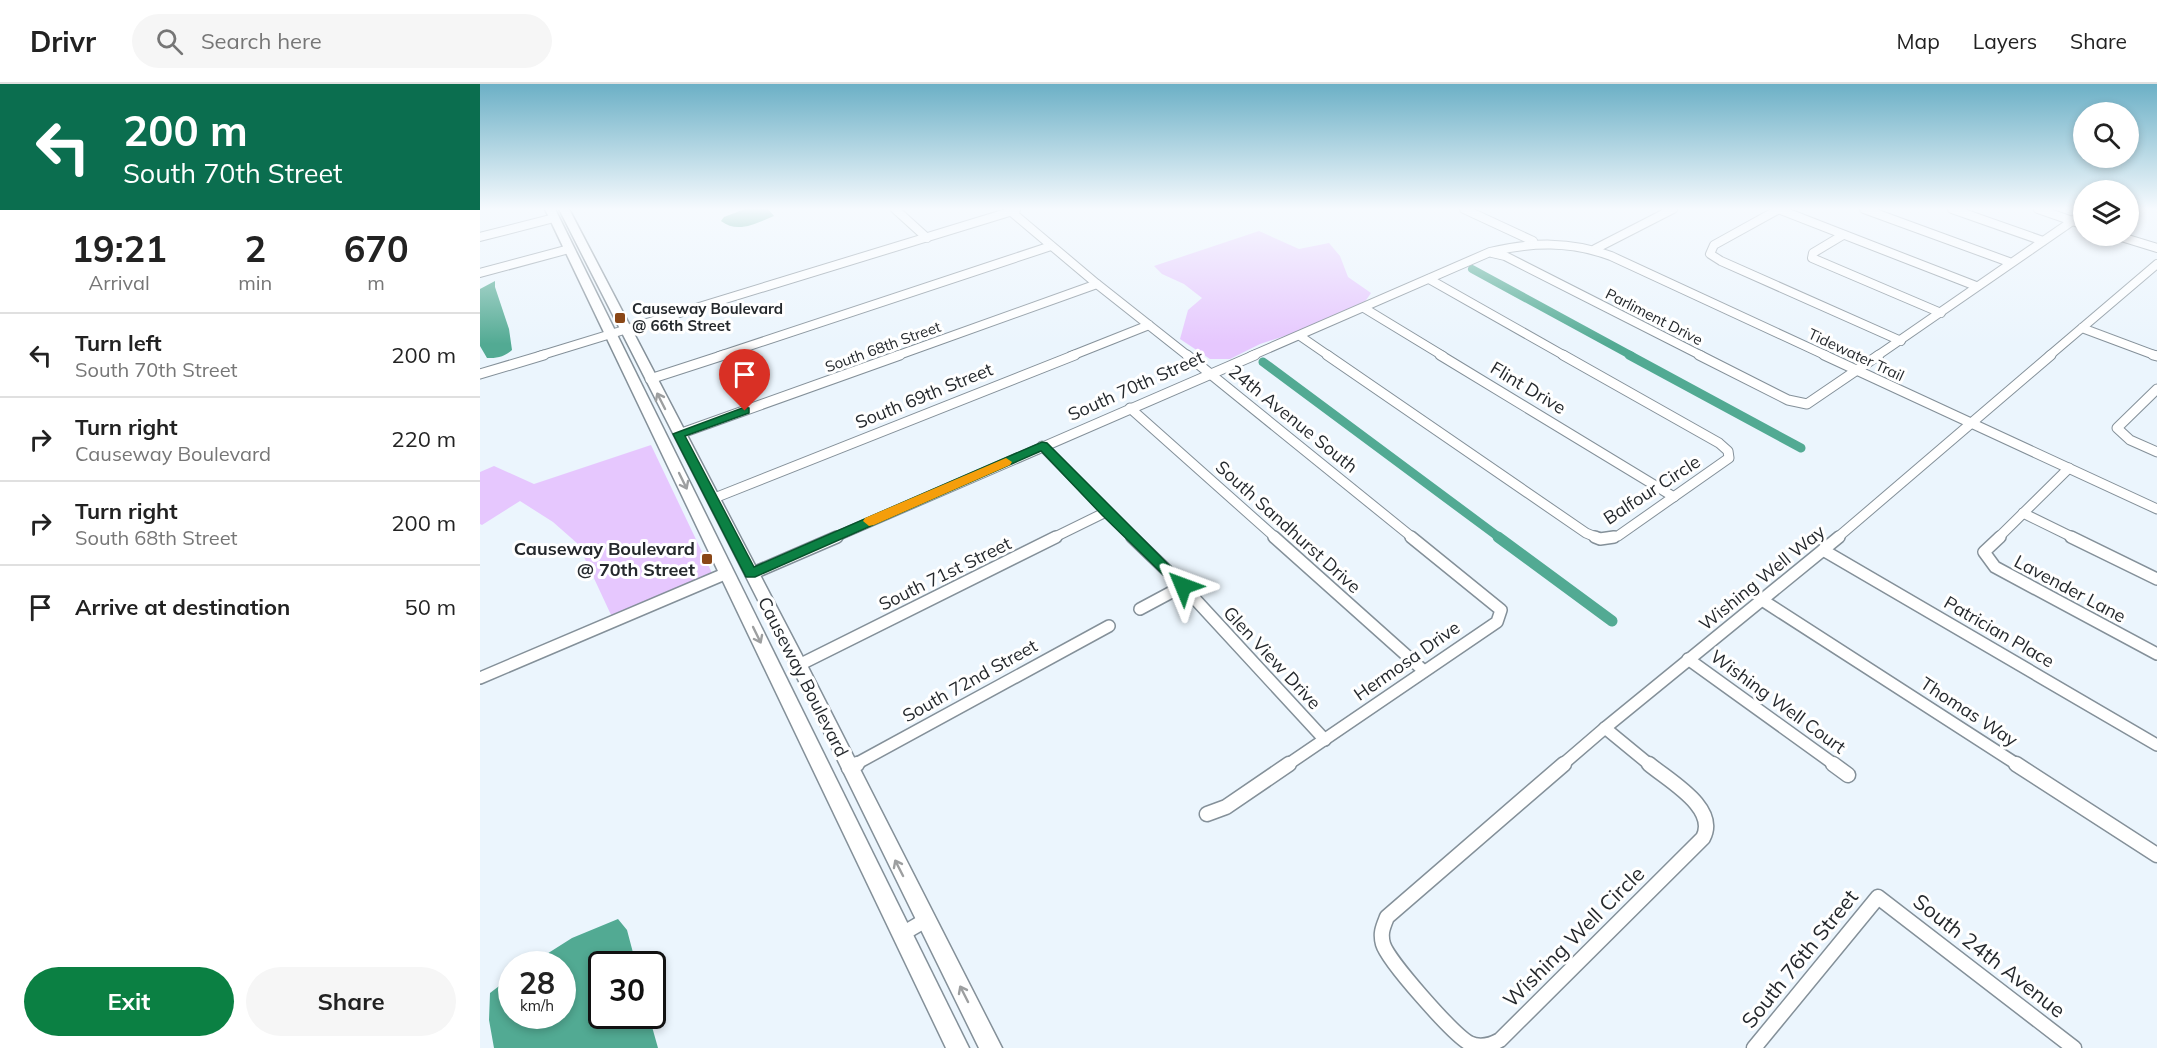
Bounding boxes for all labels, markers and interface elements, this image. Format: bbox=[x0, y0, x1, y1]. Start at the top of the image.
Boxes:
search box bbox=[132, 14, 552, 68]
text: Drivr bbox=[30, 24, 96, 59]
icon: search bbox=[153, 25, 186, 58]
text: Search here bbox=[201, 27, 322, 55]
text: Map bbox=[1897, 28, 1940, 54]
text: Layers bbox=[1973, 28, 2037, 54]
text: Share bbox=[2070, 28, 2127, 54]
map controls bbox=[2073, 102, 2139, 246]
button: search bbox=[2073, 102, 2139, 168]
text: 200 m bbox=[123, 104, 248, 157]
icon: left bbox=[24, 108, 102, 186]
text: South 70th Street bbox=[123, 156, 343, 190]
button: layers bbox=[2073, 180, 2139, 246]
text: 19:21 bbox=[71, 226, 167, 271]
text: 2 bbox=[244, 226, 266, 271]
text: 670 bbox=[344, 226, 409, 271]
text: Arrival bbox=[89, 270, 150, 295]
text: min bbox=[238, 270, 272, 295]
text: m bbox=[367, 270, 385, 295]
street label: Parliment Drive bbox=[1602, 284, 1706, 349]
place label: Causeway Boulevard @ 66th Street bbox=[632, 299, 783, 335]
marker: Causeway Boulevard @ 66th Street bbox=[613, 311, 627, 325]
street label: South 68th Street bbox=[822, 317, 943, 376]
street label: Tidewater Trail bbox=[1805, 324, 1907, 385]
text: Turn left bbox=[75, 329, 162, 357]
icon: left bbox=[24, 339, 57, 372]
text: 200 m bbox=[391, 341, 456, 369]
street label: South 70th Street bbox=[1064, 345, 1207, 426]
pin bbox=[719, 349, 770, 411]
street label: Flint Drive bbox=[1486, 356, 1570, 419]
text: South 70th Street bbox=[75, 357, 238, 382]
street label: South 69th Street bbox=[852, 357, 996, 434]
icon: arrive bbox=[728, 358, 761, 391]
street label: 24th Avenue South bbox=[1224, 360, 1362, 478]
one-way arrow bbox=[655, 392, 667, 410]
text: Turn right bbox=[75, 413, 178, 441]
icon: right bbox=[24, 423, 57, 456]
text: 220 m bbox=[391, 425, 456, 453]
text: Causeway Boulevard bbox=[75, 441, 271, 466]
street label: Balfour Circle bbox=[1599, 450, 1705, 529]
street label: South Sandhurst Drive bbox=[1211, 455, 1366, 598]
one-way arrow bbox=[677, 472, 689, 490]
text: Turn right bbox=[75, 497, 178, 525]
icon: right bbox=[24, 507, 57, 540]
text: 200 m bbox=[391, 509, 456, 537]
street label: Wishing Well Way bbox=[1694, 519, 1830, 635]
text: South 68th Street bbox=[75, 525, 238, 550]
street label: South 71st Street bbox=[875, 532, 1015, 616]
place label: Causeway Boulevard @ 70th Street bbox=[514, 537, 695, 581]
street label: Lavender Lane bbox=[2011, 550, 2130, 628]
marker: Causeway Boulevard @ 70th Street bbox=[700, 552, 714, 566]
position arrow bbox=[1151, 554, 1215, 618]
icon: arrive bbox=[24, 591, 57, 624]
street label: Patrician Place bbox=[1940, 591, 2059, 672]
text: Arrive at destination bbox=[75, 593, 290, 621]
text: 50 m bbox=[405, 593, 456, 621]
street label: Causeway Boulevard bbox=[753, 593, 854, 761]
street label: Glen View Drive bbox=[1219, 601, 1326, 714]
street label: Hermosa Drive bbox=[1349, 616, 1464, 706]
one-way arrow bbox=[751, 626, 763, 643]
street label: South 72nd Street bbox=[898, 634, 1041, 727]
street label: Wishing Well Court bbox=[1706, 645, 1851, 758]
street label: Thomas Way bbox=[1916, 672, 2023, 752]
one-way arrow bbox=[893, 859, 904, 877]
street label: Wishing Well Circle bbox=[1497, 860, 1649, 1012]
street label: South 76th Street bbox=[1735, 884, 1863, 1033]
street label: South 24th Avenue bbox=[1908, 888, 2071, 1023]
speed limit sign: 30 bbox=[588, 951, 666, 1029]
text: 28 bbox=[519, 964, 555, 1002]
button: Exit bbox=[24, 967, 234, 1036]
button: Share bbox=[246, 967, 456, 1036]
one-way arrow bbox=[957, 985, 969, 1003]
text: km/h bbox=[520, 996, 554, 1015]

